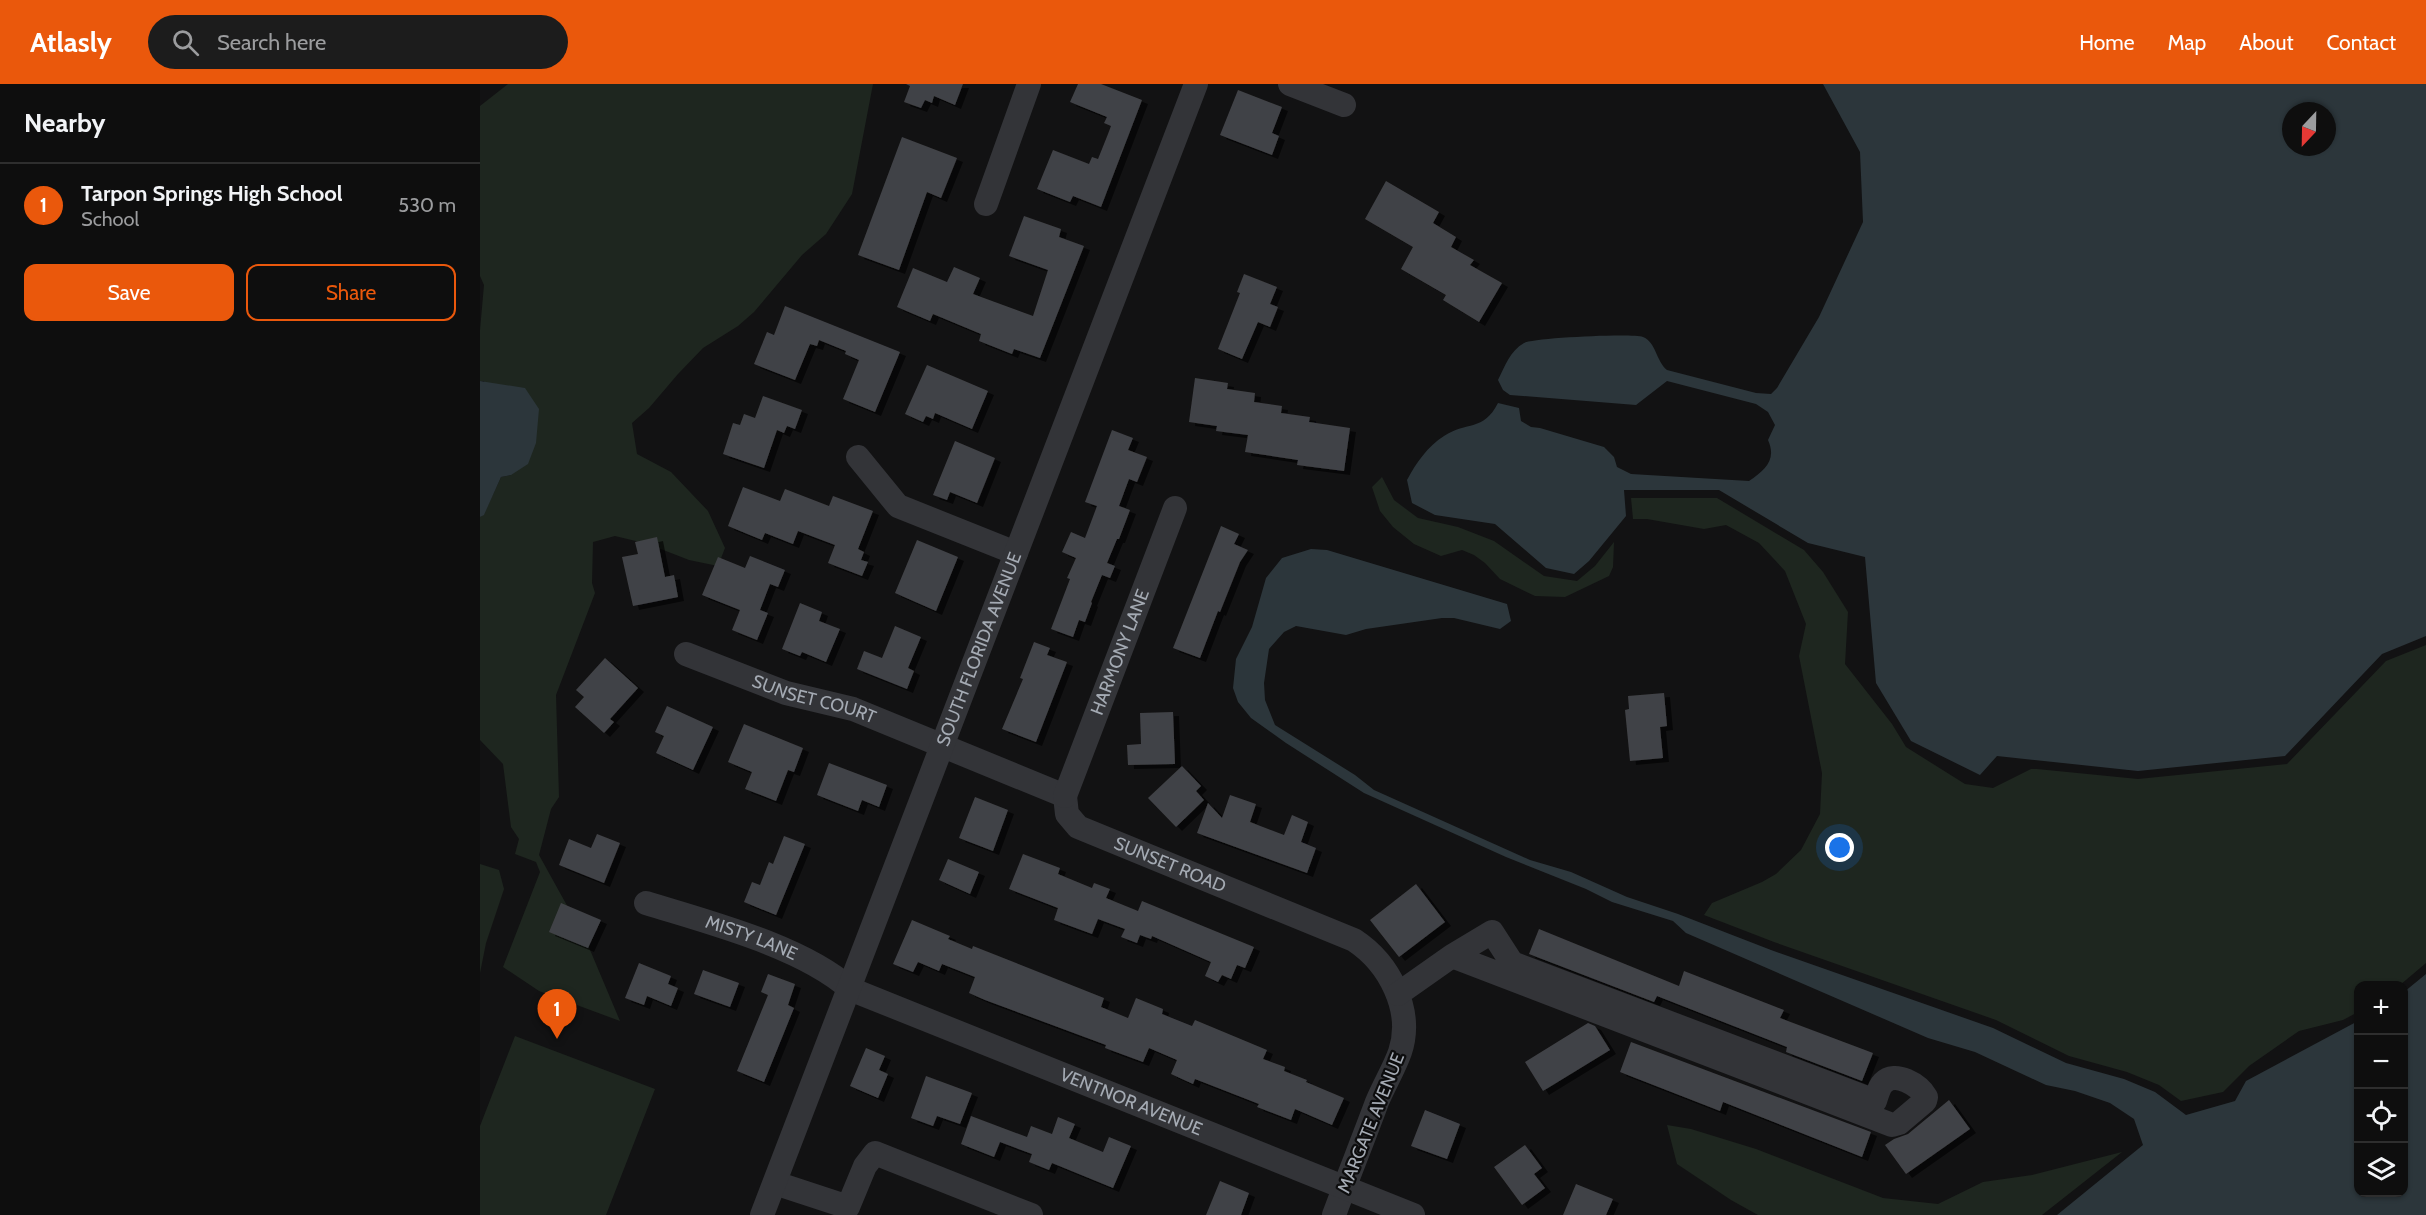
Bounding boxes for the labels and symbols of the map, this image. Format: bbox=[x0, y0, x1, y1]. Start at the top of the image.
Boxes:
north arrow bbox=[2282, 102, 2336, 156]
street label: SOUTH FLORIDA AVENUE bbox=[932, 549, 1026, 749]
street label: HARMONY LANE bbox=[1086, 586, 1154, 718]
street label: SUNSET COURT bbox=[749, 670, 880, 728]
street label: SUNSET ROAD bbox=[1111, 832, 1229, 897]
your location bbox=[1825, 833, 1854, 862]
street label: MISTY LANE bbox=[703, 911, 801, 965]
pin: 1 bbox=[538, 990, 577, 1039]
street label: MARGATE AVENUE bbox=[1333, 1050, 1409, 1196]
street label: VENTNOR AVENUE bbox=[1057, 1063, 1206, 1140]

